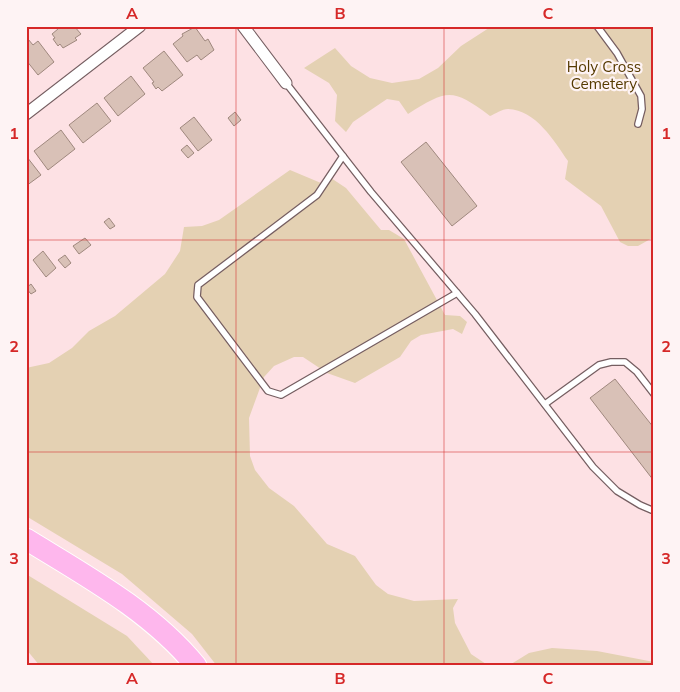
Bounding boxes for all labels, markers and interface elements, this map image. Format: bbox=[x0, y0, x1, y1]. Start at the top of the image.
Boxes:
text: A bbox=[126, 3, 138, 23]
text: B bbox=[334, 3, 346, 23]
text: C bbox=[543, 3, 554, 23]
park label: Holy Cross Cemetery bbox=[567, 57, 641, 93]
text: 1 bbox=[9, 123, 19, 143]
text: 1 bbox=[661, 123, 671, 143]
text: 2 bbox=[9, 336, 19, 356]
text: 2 bbox=[661, 336, 671, 356]
text: 3 bbox=[9, 548, 19, 568]
text: 3 bbox=[661, 548, 671, 568]
text: A bbox=[126, 668, 138, 688]
text: B bbox=[334, 668, 346, 688]
text: C bbox=[543, 668, 554, 688]

